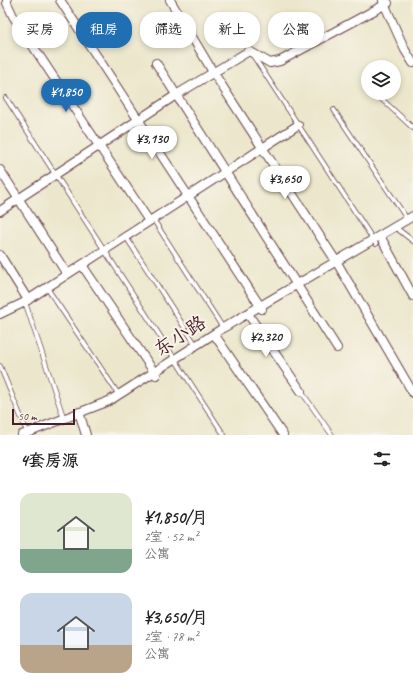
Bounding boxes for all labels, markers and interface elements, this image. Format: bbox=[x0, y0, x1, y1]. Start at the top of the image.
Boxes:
chip: 买房 bbox=[12, 12, 68, 48]
chip: 租房 bbox=[76, 12, 132, 48]
chip: 筛选 bbox=[140, 12, 196, 48]
chip: 新上 bbox=[204, 12, 260, 48]
chip: 公寓 bbox=[268, 12, 324, 48]
map controls bbox=[361, 60, 401, 100]
button: layers bbox=[361, 60, 401, 100]
pin: ¥1,850 bbox=[33, 79, 99, 113]
text: ¥1,850 bbox=[50, 84, 82, 100]
pin: ¥3,130 bbox=[119, 126, 185, 160]
text: ¥3,130 bbox=[136, 131, 168, 147]
pin: ¥3,650 bbox=[252, 166, 318, 200]
text: ¥3,650 bbox=[269, 171, 301, 187]
street label: 东小路 bbox=[150, 310, 210, 362]
pin: ¥2,320 bbox=[233, 324, 299, 358]
text: ¥2,320 bbox=[250, 329, 282, 345]
scale bar bbox=[12, 407, 75, 426]
text: 50 m bbox=[18, 409, 37, 423]
icon: filters bbox=[371, 448, 393, 470]
text: 4套房源 bbox=[20, 450, 79, 471]
text: ¥1,850/月 bbox=[144, 507, 208, 528]
icon: home bbox=[52, 509, 100, 557]
text: 2室 · 52 m² bbox=[144, 529, 198, 545]
text: 公寓 bbox=[144, 546, 170, 562]
text: ¥3,650/月 bbox=[144, 607, 208, 628]
icon: home bbox=[52, 609, 100, 657]
text: 2室 · 78 m² bbox=[144, 629, 198, 645]
text: 公寓 bbox=[144, 646, 170, 662]

